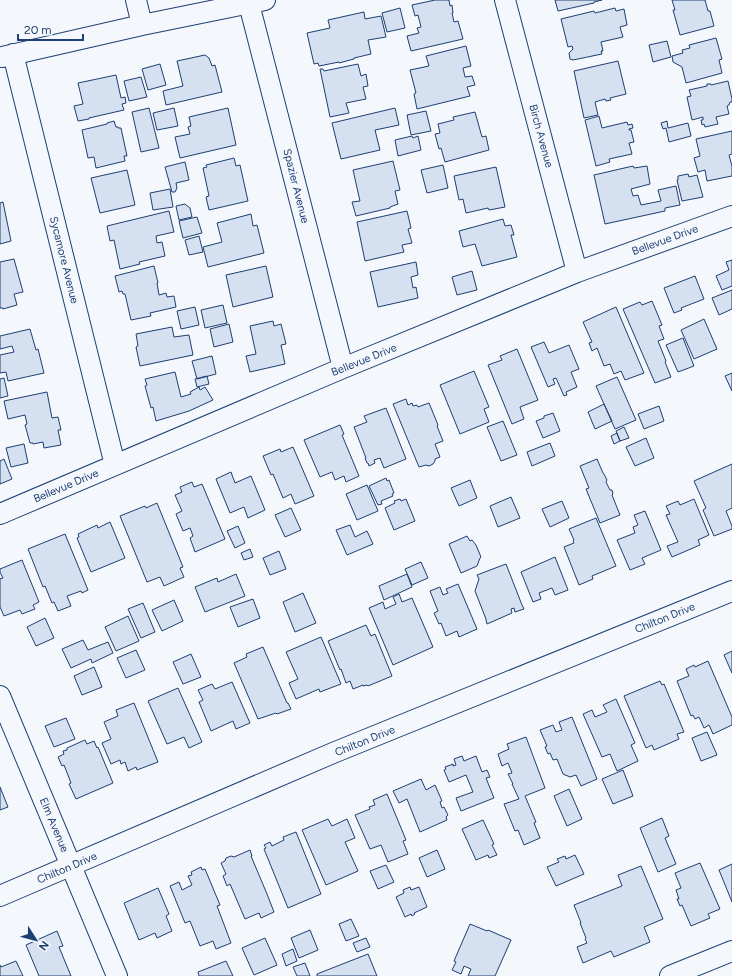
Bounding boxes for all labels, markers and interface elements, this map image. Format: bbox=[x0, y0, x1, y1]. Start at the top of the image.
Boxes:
scale bar bbox=[18, 16, 83, 42]
text: 20 m bbox=[24, 23, 52, 37]
street label: Birch Avenue bbox=[526, 103, 556, 169]
street label: Spazier Avenue bbox=[280, 147, 312, 225]
street label: Sycamore Avenue bbox=[47, 215, 81, 305]
street label: Bellevue Drive bbox=[630, 222, 700, 258]
street label: Bellevue Drive bbox=[329, 341, 399, 379]
street label: Bellevue Drive bbox=[31, 466, 101, 506]
street label: Chilton Drive bbox=[633, 600, 697, 636]
street label: Chilton Drive bbox=[333, 723, 397, 759]
street label: Elm Avenue bbox=[37, 796, 71, 854]
street label: Chilton Drive bbox=[35, 850, 99, 886]
north arrow bbox=[16, 920, 56, 960]
text: N bbox=[36, 938, 51, 953]

